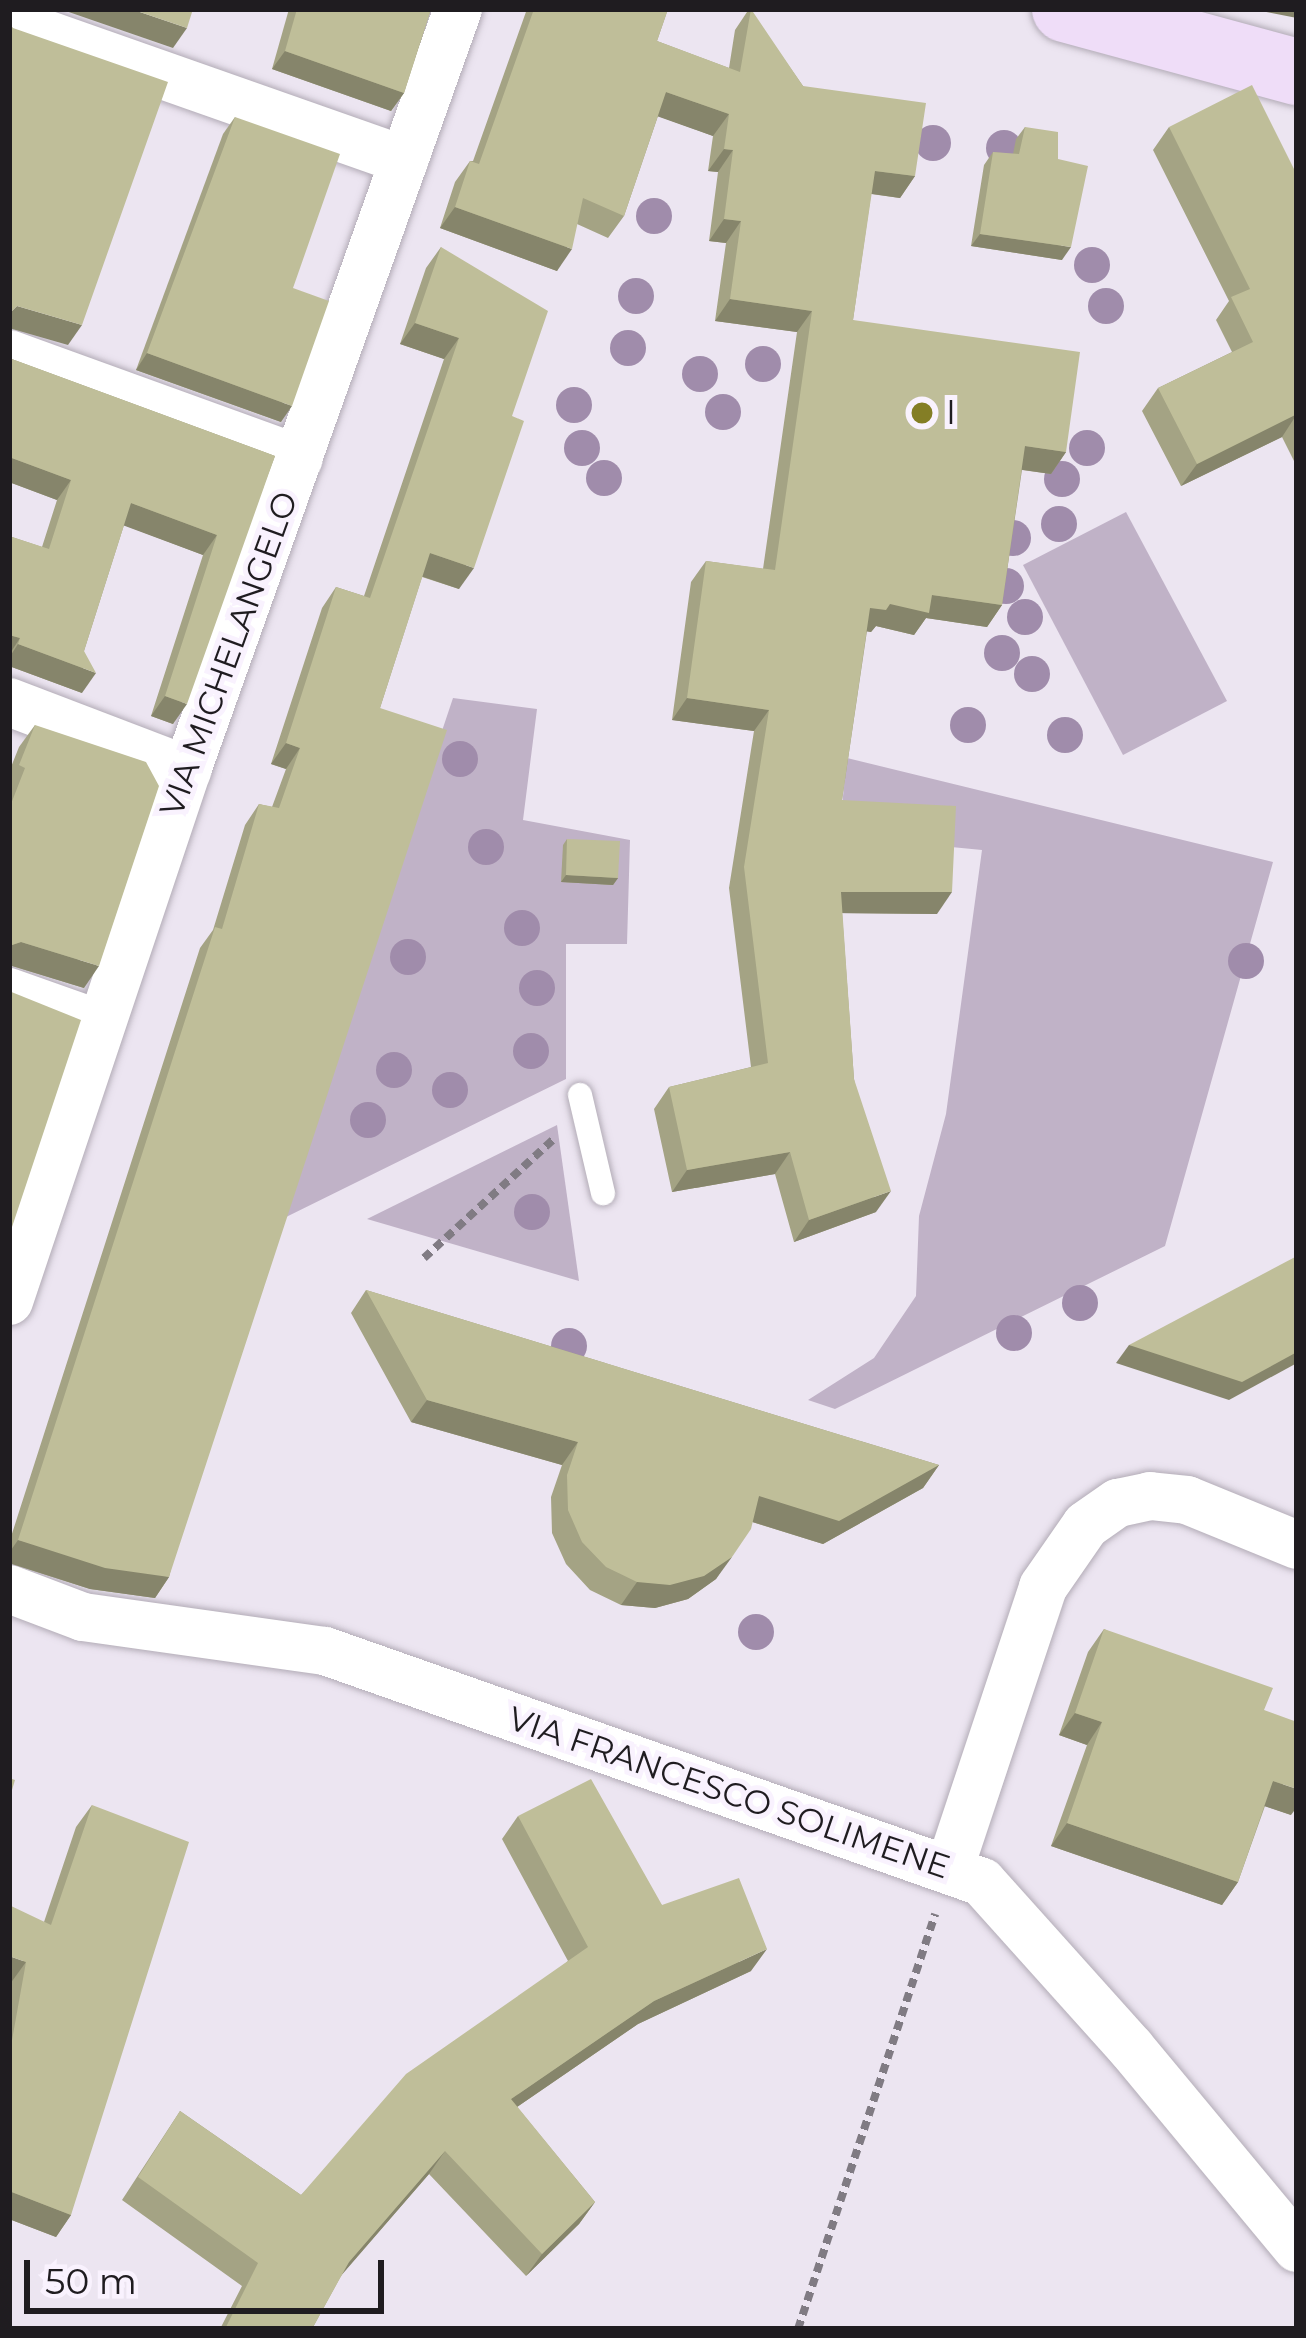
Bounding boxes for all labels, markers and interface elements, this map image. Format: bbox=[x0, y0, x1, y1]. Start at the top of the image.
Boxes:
place label: I bbox=[946, 393, 956, 433]
marker: I bbox=[909, 400, 935, 426]
street label: VIA MICHELANGELO bbox=[152, 486, 306, 822]
street label: VIA FRANCESCO SOLIMENE bbox=[503, 1699, 955, 1887]
scale bar bbox=[30, 2236, 390, 2310]
text: 50 m bbox=[45, 2259, 137, 2303]

